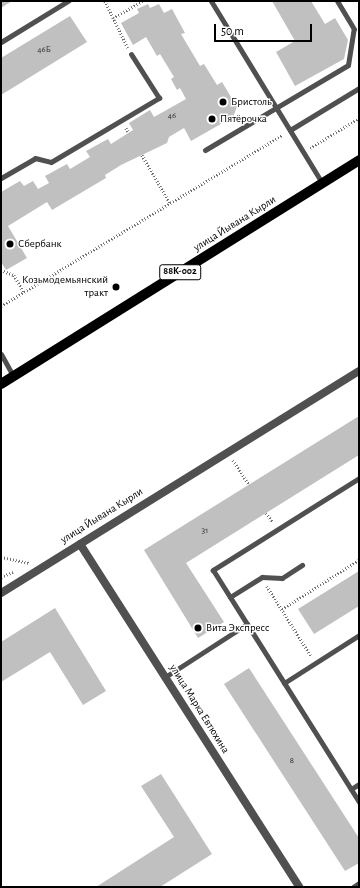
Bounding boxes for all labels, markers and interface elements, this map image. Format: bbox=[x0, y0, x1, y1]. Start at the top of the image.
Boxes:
scale bar bbox=[216, 16, 314, 42]
text: 50 m bbox=[221, 25, 244, 37]
house number: 46Б bbox=[37, 45, 51, 55]
place label: Бристоль bbox=[231, 95, 272, 109]
marker: Бристоль bbox=[218, 97, 228, 107]
house number: 46 bbox=[168, 111, 176, 121]
place label: Пятёрочка bbox=[220, 112, 267, 126]
marker: Пятёрочка bbox=[207, 114, 217, 124]
street label: улица Йывана Кырли bbox=[191, 193, 279, 255]
place label: Сбербанк bbox=[18, 237, 62, 251]
marker: Сбербанк bbox=[5, 239, 15, 249]
road number: 88К-002 bbox=[159, 264, 201, 280]
place label: Козьмодемьянский тракт bbox=[22, 274, 108, 300]
marker: Козьмодемьянский тракт bbox=[111, 282, 121, 292]
street label: улица Йывана Кырли bbox=[58, 485, 146, 547]
house number: 31 bbox=[202, 526, 208, 536]
place label: Вита Экспресс bbox=[206, 621, 269, 635]
marker: Вита Экспресс bbox=[193, 623, 203, 633]
street label: улица Марка Евтюхина bbox=[166, 662, 232, 756]
house number: 8 bbox=[290, 756, 294, 766]

